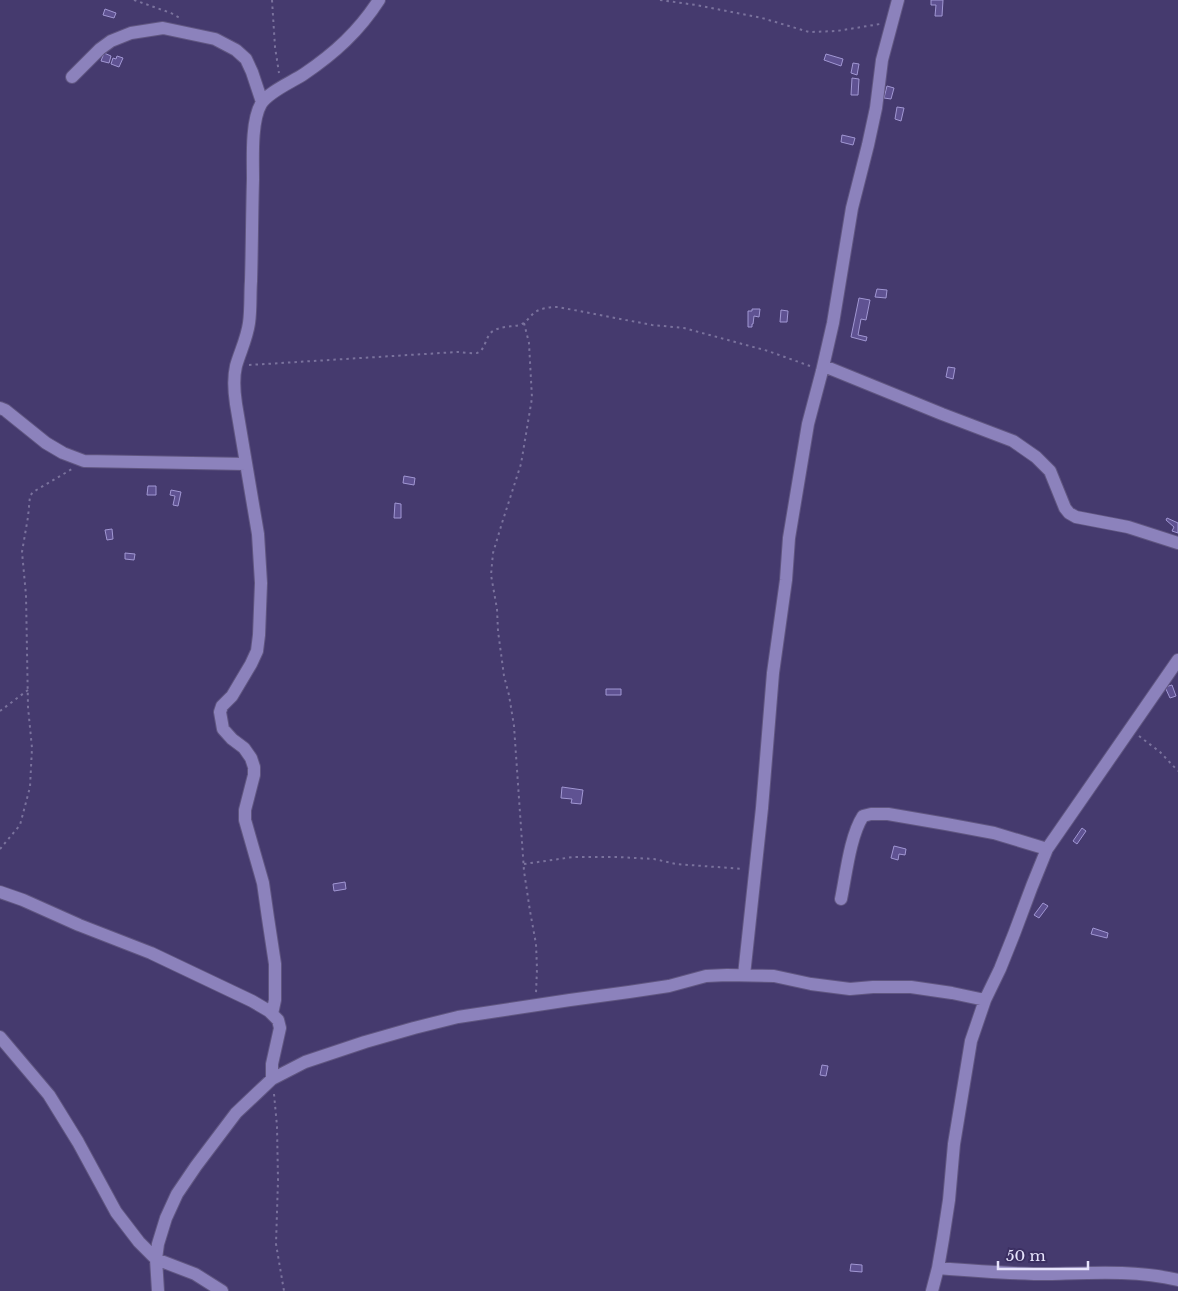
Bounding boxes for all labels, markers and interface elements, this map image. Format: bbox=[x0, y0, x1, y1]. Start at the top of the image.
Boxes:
scale bar bbox=[998, 1238, 1088, 1270]
text: 50 m bbox=[1006, 1246, 1046, 1265]

